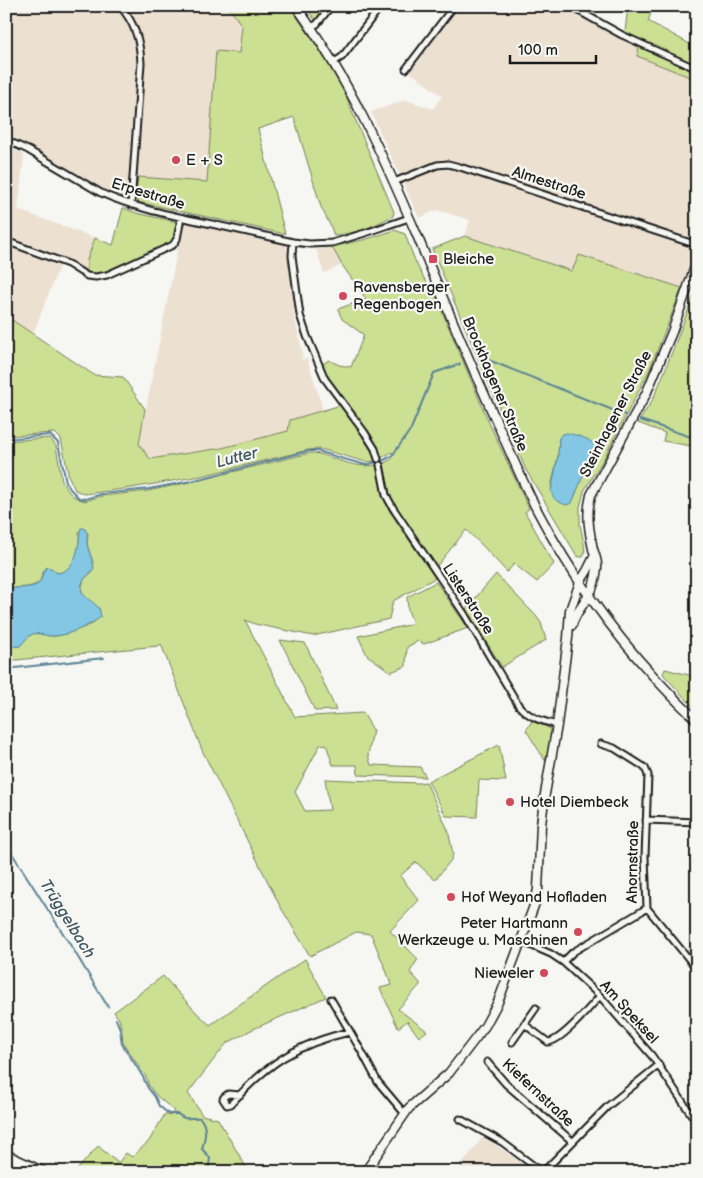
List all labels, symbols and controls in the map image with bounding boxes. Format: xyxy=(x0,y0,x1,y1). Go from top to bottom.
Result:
scale bar xyxy=(510,32,597,64)
text: 100 m xyxy=(518,41,558,60)
place label: E + S xyxy=(186,151,223,170)
marker: E + S xyxy=(170,154,182,166)
street label: Almestraße xyxy=(510,162,589,204)
street label: Erpestraße xyxy=(109,174,187,214)
place label: Bleiche xyxy=(443,250,494,269)
marker: Bleiche xyxy=(427,253,439,265)
place label: Ravensberger Regenbogen xyxy=(353,278,450,314)
marker: Ravensberger Regenbogen xyxy=(337,290,349,302)
street label: Brockhagener Straße xyxy=(458,314,532,454)
street label: Steinhagener Straße xyxy=(576,347,656,480)
water label: Lutter xyxy=(214,443,261,472)
street label: Listerstraße xyxy=(438,560,498,638)
place label: Hotel Diembeck xyxy=(520,793,629,812)
marker: Hotel Diembeck xyxy=(504,796,516,808)
street label: Ahornstraße xyxy=(623,820,643,904)
water label: Trüggelbach xyxy=(35,876,99,962)
place label: Hof Weyand Hofladen xyxy=(461,888,607,907)
marker: Hof Weyand Hofladen xyxy=(445,891,457,903)
place label: Peter Hartmann Werkzeuge u. Maschinen xyxy=(398,914,568,950)
marker: Peter Hartmann Werkzeuge u. Maschinen xyxy=(572,926,584,938)
place label: Nieweler xyxy=(474,964,535,983)
marker: Nieweler xyxy=(538,967,550,979)
street label: Am Speksel xyxy=(596,976,662,1048)
street label: Kiefernstraße xyxy=(498,1055,578,1131)

